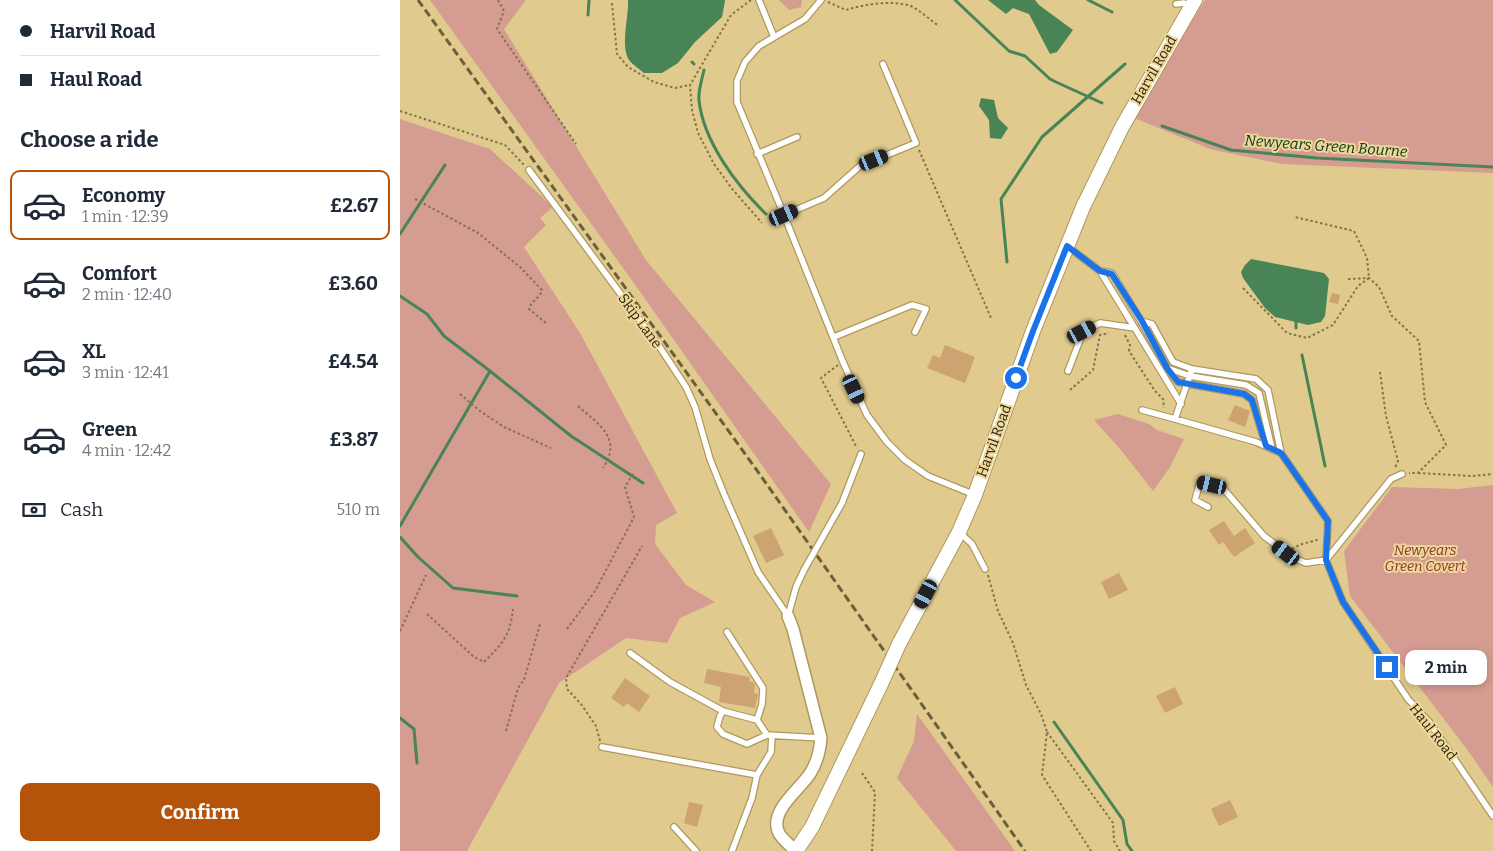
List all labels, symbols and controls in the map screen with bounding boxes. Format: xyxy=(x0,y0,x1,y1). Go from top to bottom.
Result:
text: Harvil Road xyxy=(50,20,156,43)
street label: Harvil Road xyxy=(1128,33,1180,107)
text: Haul Road xyxy=(50,68,142,91)
text: Choose a ride xyxy=(20,126,159,153)
water label: Newyears Green Bourne xyxy=(1244,131,1408,161)
car xyxy=(857,147,890,173)
icon: car xyxy=(22,183,67,228)
text: Economy xyxy=(82,184,165,207)
text: £2.67 xyxy=(330,194,378,217)
car xyxy=(767,202,800,228)
text: 1 min · 12:39 xyxy=(82,207,169,226)
icon: car xyxy=(22,261,67,306)
text: Comfort xyxy=(82,262,157,285)
text: £3.60 xyxy=(328,272,378,295)
text: 2 min · 12:40 xyxy=(82,285,172,304)
street label: Skip Lane xyxy=(615,290,665,352)
car xyxy=(1065,318,1098,346)
icon: car xyxy=(22,339,67,384)
text: XL xyxy=(82,340,106,363)
text: £4.54 xyxy=(328,350,378,373)
text: 3 min · 12:41 xyxy=(82,363,169,382)
route start xyxy=(1005,367,1027,389)
car xyxy=(840,372,867,406)
street label: Harvil Road xyxy=(973,402,1015,480)
icon: car xyxy=(22,417,67,462)
text: Green xyxy=(82,418,137,441)
text: £3.87 xyxy=(329,428,378,451)
text: 4 min · 12:42 xyxy=(82,441,171,460)
car xyxy=(1195,474,1228,496)
icon: cash xyxy=(20,496,48,524)
text: Cash xyxy=(60,498,103,521)
text: 510 m xyxy=(336,500,380,519)
car xyxy=(1269,538,1302,568)
park label: Newyears Green Covert xyxy=(1385,542,1466,575)
car xyxy=(912,577,939,611)
callout: 2 min xyxy=(1404,650,1487,684)
route end xyxy=(1376,656,1398,678)
text: 2 min xyxy=(1425,658,1467,677)
street label: Haul Road xyxy=(1406,700,1460,764)
button: Confirm xyxy=(20,783,380,841)

